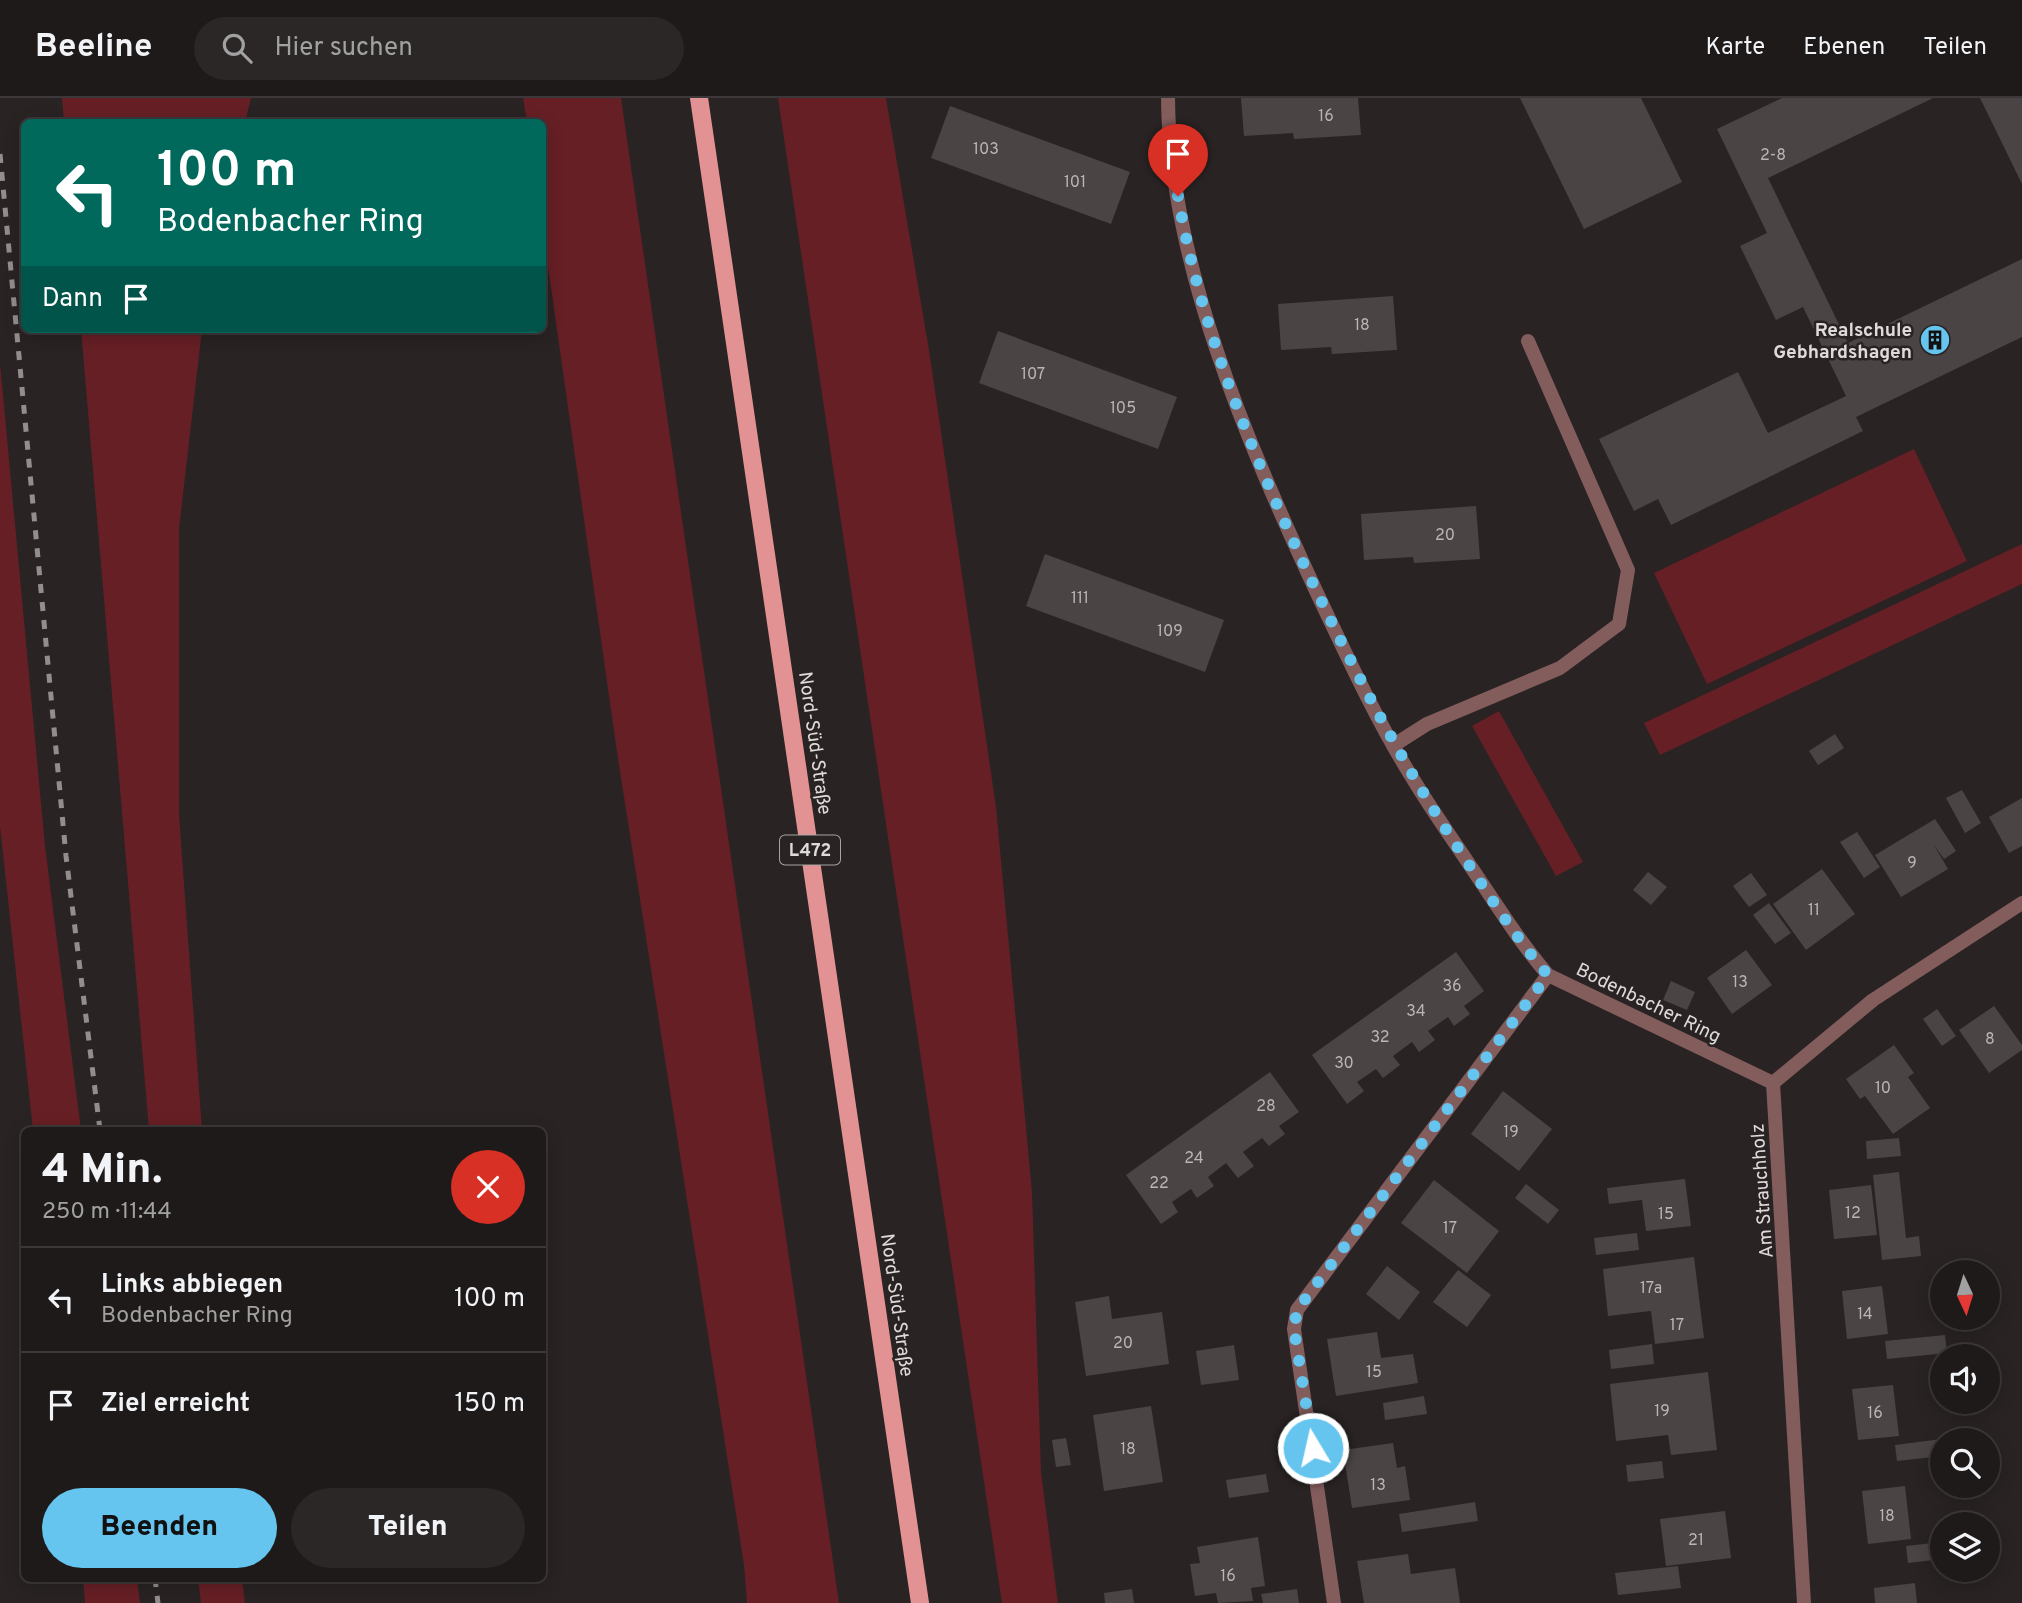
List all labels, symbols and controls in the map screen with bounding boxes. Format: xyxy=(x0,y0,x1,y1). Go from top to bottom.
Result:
search box xyxy=(194,17,684,80)
text: Beeline xyxy=(35,27,152,69)
icon: search xyxy=(218,29,256,67)
text: Hier suchen xyxy=(274,32,413,65)
text: Karte xyxy=(1705,33,1765,63)
text: Ebenen xyxy=(1803,33,1885,63)
text: Teilen xyxy=(1923,33,1987,63)
house number: 16 xyxy=(1318,107,1334,127)
pin xyxy=(1148,124,1208,196)
icon: arrive xyxy=(1159,135,1197,173)
house number: 103 xyxy=(973,140,999,160)
text: 100 m xyxy=(157,142,296,204)
house number: 2-8 xyxy=(1760,146,1786,166)
icon: left xyxy=(42,147,133,238)
house number: 101 xyxy=(1064,173,1086,193)
text: Bodenbacher Ring xyxy=(157,203,424,243)
icon: arrive xyxy=(117,280,155,318)
text: Dann xyxy=(42,283,103,316)
house number: 18 xyxy=(1354,316,1370,336)
place label: Realschule Gebhardshagen xyxy=(1773,319,1912,365)
building icon: Realschule Gebhardshagen xyxy=(1918,323,1952,357)
house number: 107 xyxy=(1021,365,1045,385)
house number: 105 xyxy=(1110,399,1136,419)
house number: 20 xyxy=(1435,526,1455,546)
house number: 111 xyxy=(1071,589,1089,609)
house number: 109 xyxy=(1157,622,1183,642)
street label: Nord-Süd-Straße xyxy=(792,670,836,816)
road number: L472 xyxy=(780,836,840,864)
house number: 9 xyxy=(1907,854,1917,874)
house number: 11 xyxy=(1808,901,1820,921)
street label: Bodenbacher Ring xyxy=(1572,958,1725,1049)
house number: 13 xyxy=(1732,973,1748,993)
house number: 36 xyxy=(1442,977,1462,997)
house number: 34 xyxy=(1406,1002,1426,1022)
house number: 32 xyxy=(1370,1028,1390,1048)
house number: 8 xyxy=(1985,1030,1995,1050)
house number: 30 xyxy=(1334,1054,1354,1074)
house number: 10 xyxy=(1875,1079,1891,1099)
house number: 28 xyxy=(1256,1097,1276,1117)
house number: 19 xyxy=(1503,1123,1519,1143)
street label: Am Strauchholz xyxy=(1746,1123,1780,1259)
text: 4 Min. xyxy=(42,1145,162,1198)
house number: 24 xyxy=(1184,1149,1204,1169)
button: close xyxy=(451,1150,525,1224)
house number: 22 xyxy=(1149,1174,1169,1194)
text: 250 m · 11:44 xyxy=(42,1198,172,1227)
house number: 12 xyxy=(1845,1204,1861,1224)
house number: 15 xyxy=(1658,1205,1674,1225)
house number: 17 xyxy=(1443,1219,1457,1239)
street label: Nord-Süd-Straße xyxy=(874,1232,918,1378)
north arrow xyxy=(1930,1260,2000,1330)
map controls xyxy=(1930,1260,2000,1582)
text: Links abbiegen xyxy=(101,1269,283,1302)
house number: 17a xyxy=(1640,1279,1662,1299)
icon: left xyxy=(42,1281,80,1319)
text: 100 m xyxy=(454,1283,525,1316)
text: Bodenbacher Ring xyxy=(101,1302,293,1331)
house number: 14 xyxy=(1857,1305,1873,1325)
house number: 17 xyxy=(1670,1316,1684,1336)
house number: 20 xyxy=(1113,1334,1133,1354)
button: sound xyxy=(1930,1344,2000,1414)
house number: 15 xyxy=(1366,1363,1382,1383)
icon: arrive xyxy=(42,1386,80,1424)
text: Ziel erreicht xyxy=(101,1388,250,1421)
text: 150 m xyxy=(454,1388,525,1421)
house number: 19 xyxy=(1654,1402,1670,1422)
house number: 16 xyxy=(1867,1404,1883,1424)
position arrow xyxy=(1276,1411,1350,1485)
button: search xyxy=(1930,1428,2000,1498)
house number: 18 xyxy=(1120,1440,1136,1460)
house number: 13 xyxy=(1370,1476,1386,1496)
button: Beenden xyxy=(42,1488,277,1568)
button: Teilen xyxy=(291,1488,525,1568)
house number: 18 xyxy=(1879,1507,1895,1527)
button: layers xyxy=(1930,1512,2000,1582)
house number: 21 xyxy=(1688,1531,1704,1551)
house number: 16 xyxy=(1220,1567,1236,1587)

